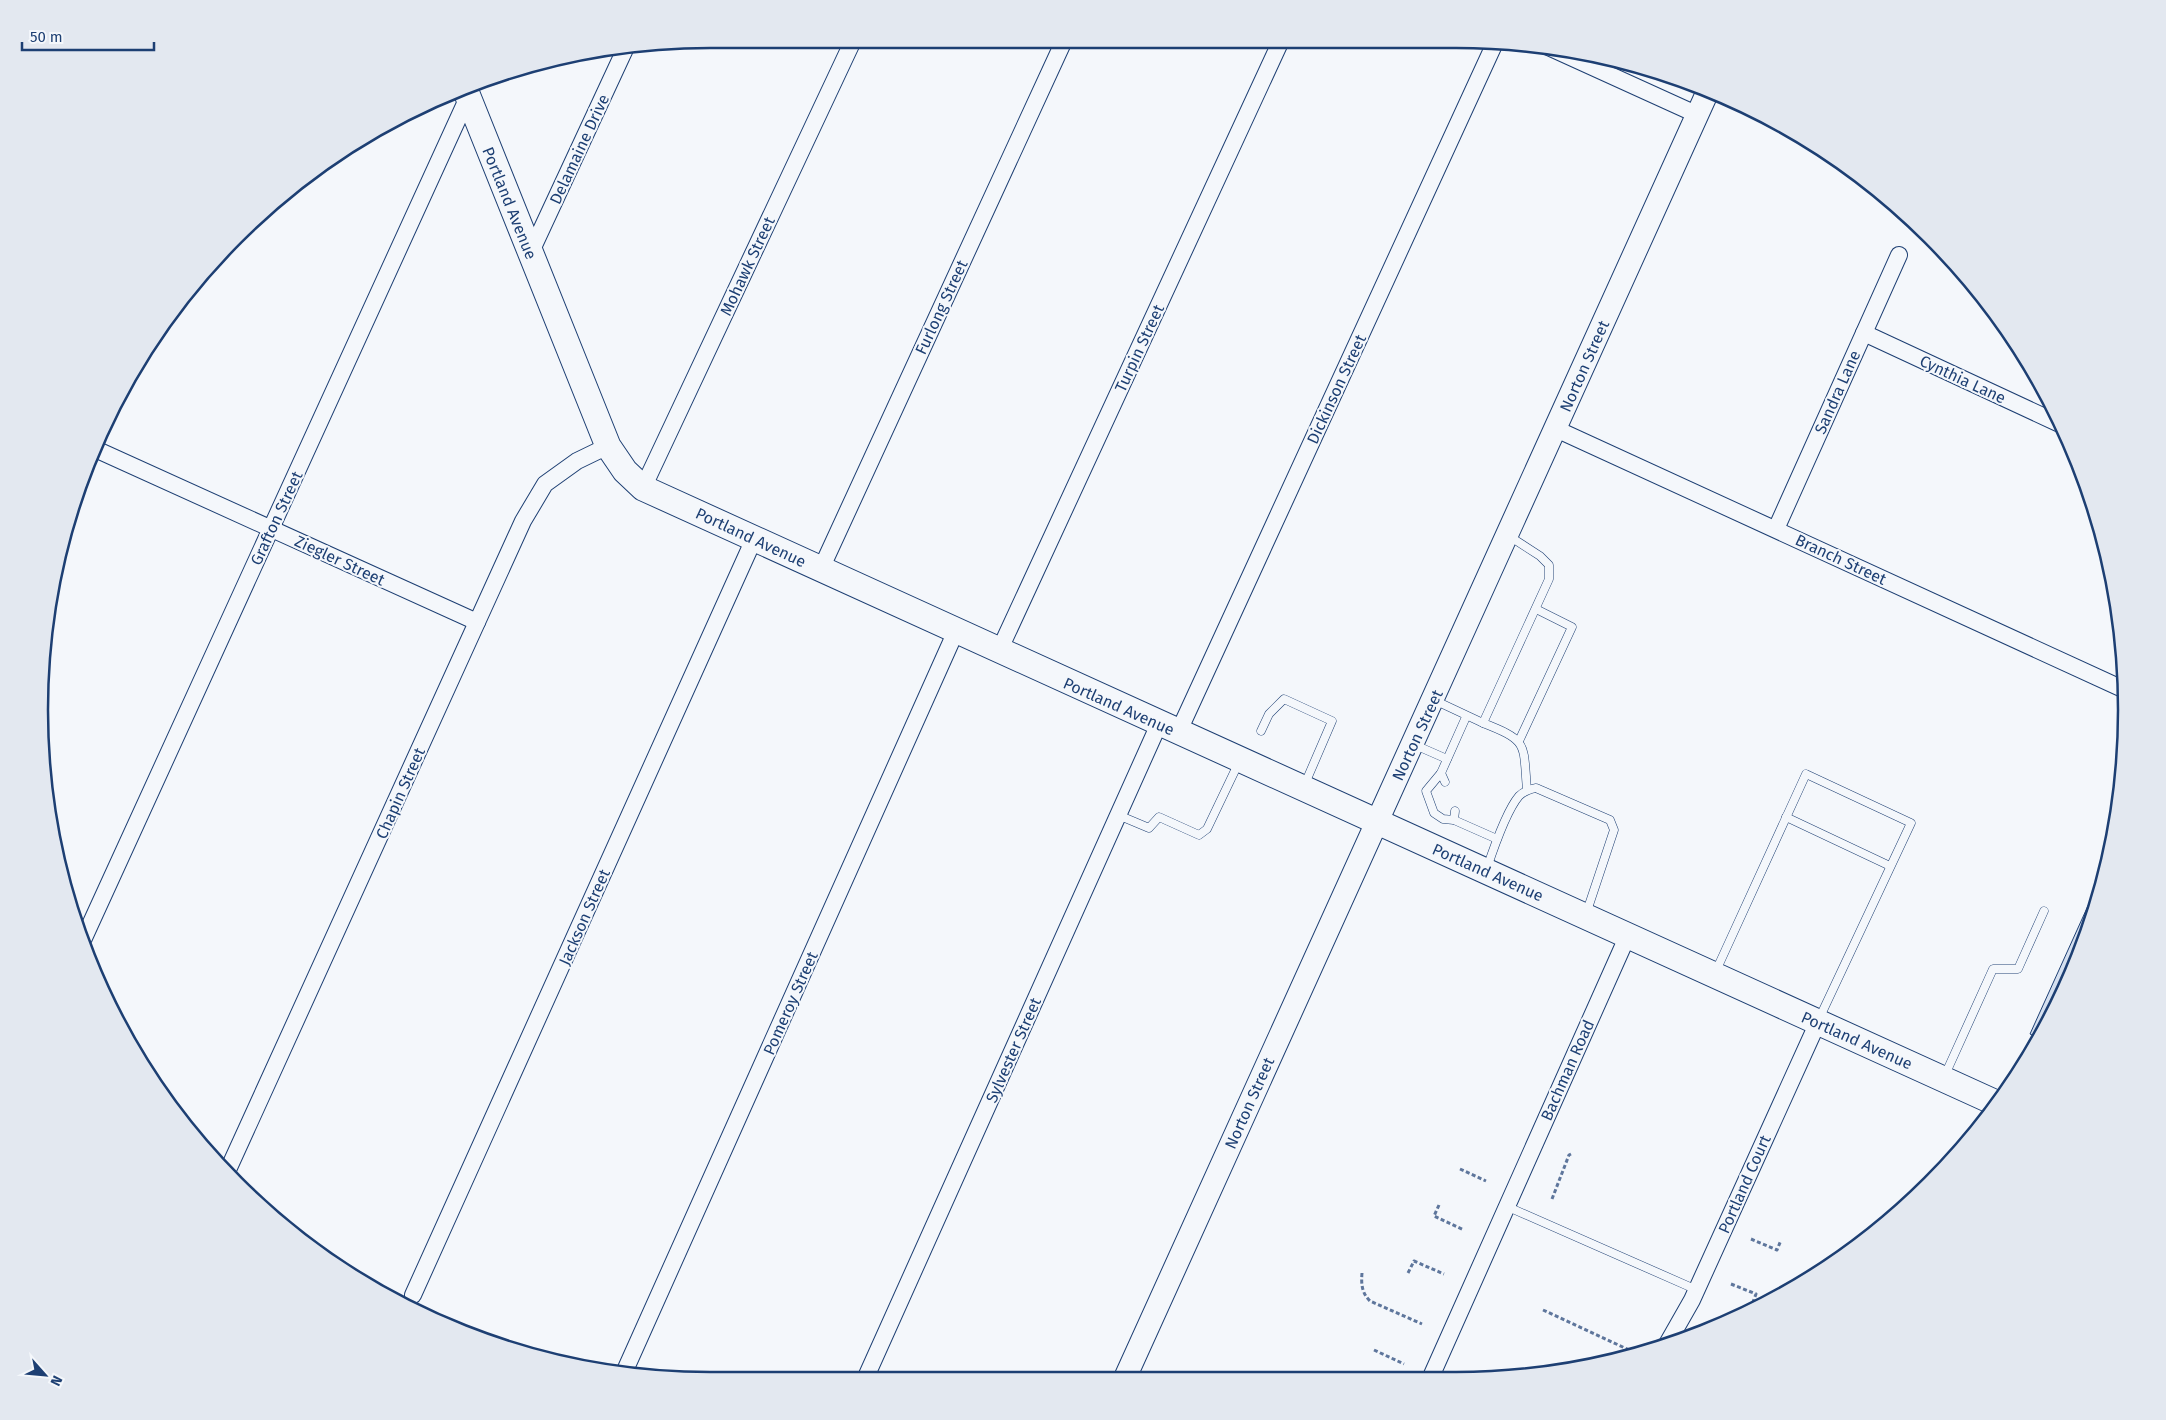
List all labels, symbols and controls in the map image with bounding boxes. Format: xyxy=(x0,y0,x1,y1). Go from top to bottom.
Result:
scale bar xyxy=(22,20,155,52)
text: 50 m xyxy=(30,28,63,46)
street label: Delamaine Drive xyxy=(546,91,613,207)
street label: Portland Avenue xyxy=(478,144,541,262)
street label: Mohawk Street xyxy=(716,213,779,319)
street label: Furlong Street xyxy=(911,257,972,357)
street label: Turpin Street xyxy=(1111,301,1168,395)
street label: Norton Street xyxy=(1556,317,1613,415)
street label: Dickinson Street xyxy=(1303,331,1370,447)
street label: Sandra Lane xyxy=(1811,347,1864,437)
street label: Cynthia Lane xyxy=(1917,351,2009,408)
street label: Grafton Street xyxy=(246,468,307,568)
street label: Portland Avenue xyxy=(693,504,809,571)
street label: Branch Street xyxy=(1792,530,1889,589)
street label: Ziegler Street xyxy=(292,531,388,590)
street label: Portland Avenue xyxy=(1060,673,1177,739)
street label: Norton Street xyxy=(1388,686,1447,784)
street label: Chapin Street xyxy=(372,744,429,842)
street label: Portland Avenue xyxy=(1429,839,1546,905)
street label: Jackson Street xyxy=(555,866,614,968)
street label: Pomeroy Street xyxy=(759,948,822,1058)
street label: Sylvester Street xyxy=(982,995,1045,1106)
street label: Portland Avenue xyxy=(1798,1007,1915,1073)
street label: Bachman Road xyxy=(1537,1017,1598,1124)
street label: Norton Street xyxy=(1221,1054,1278,1152)
street label: Portland Court xyxy=(1714,1132,1775,1236)
north arrow xyxy=(20,1350,70,1400)
text: N xyxy=(46,1373,66,1389)

